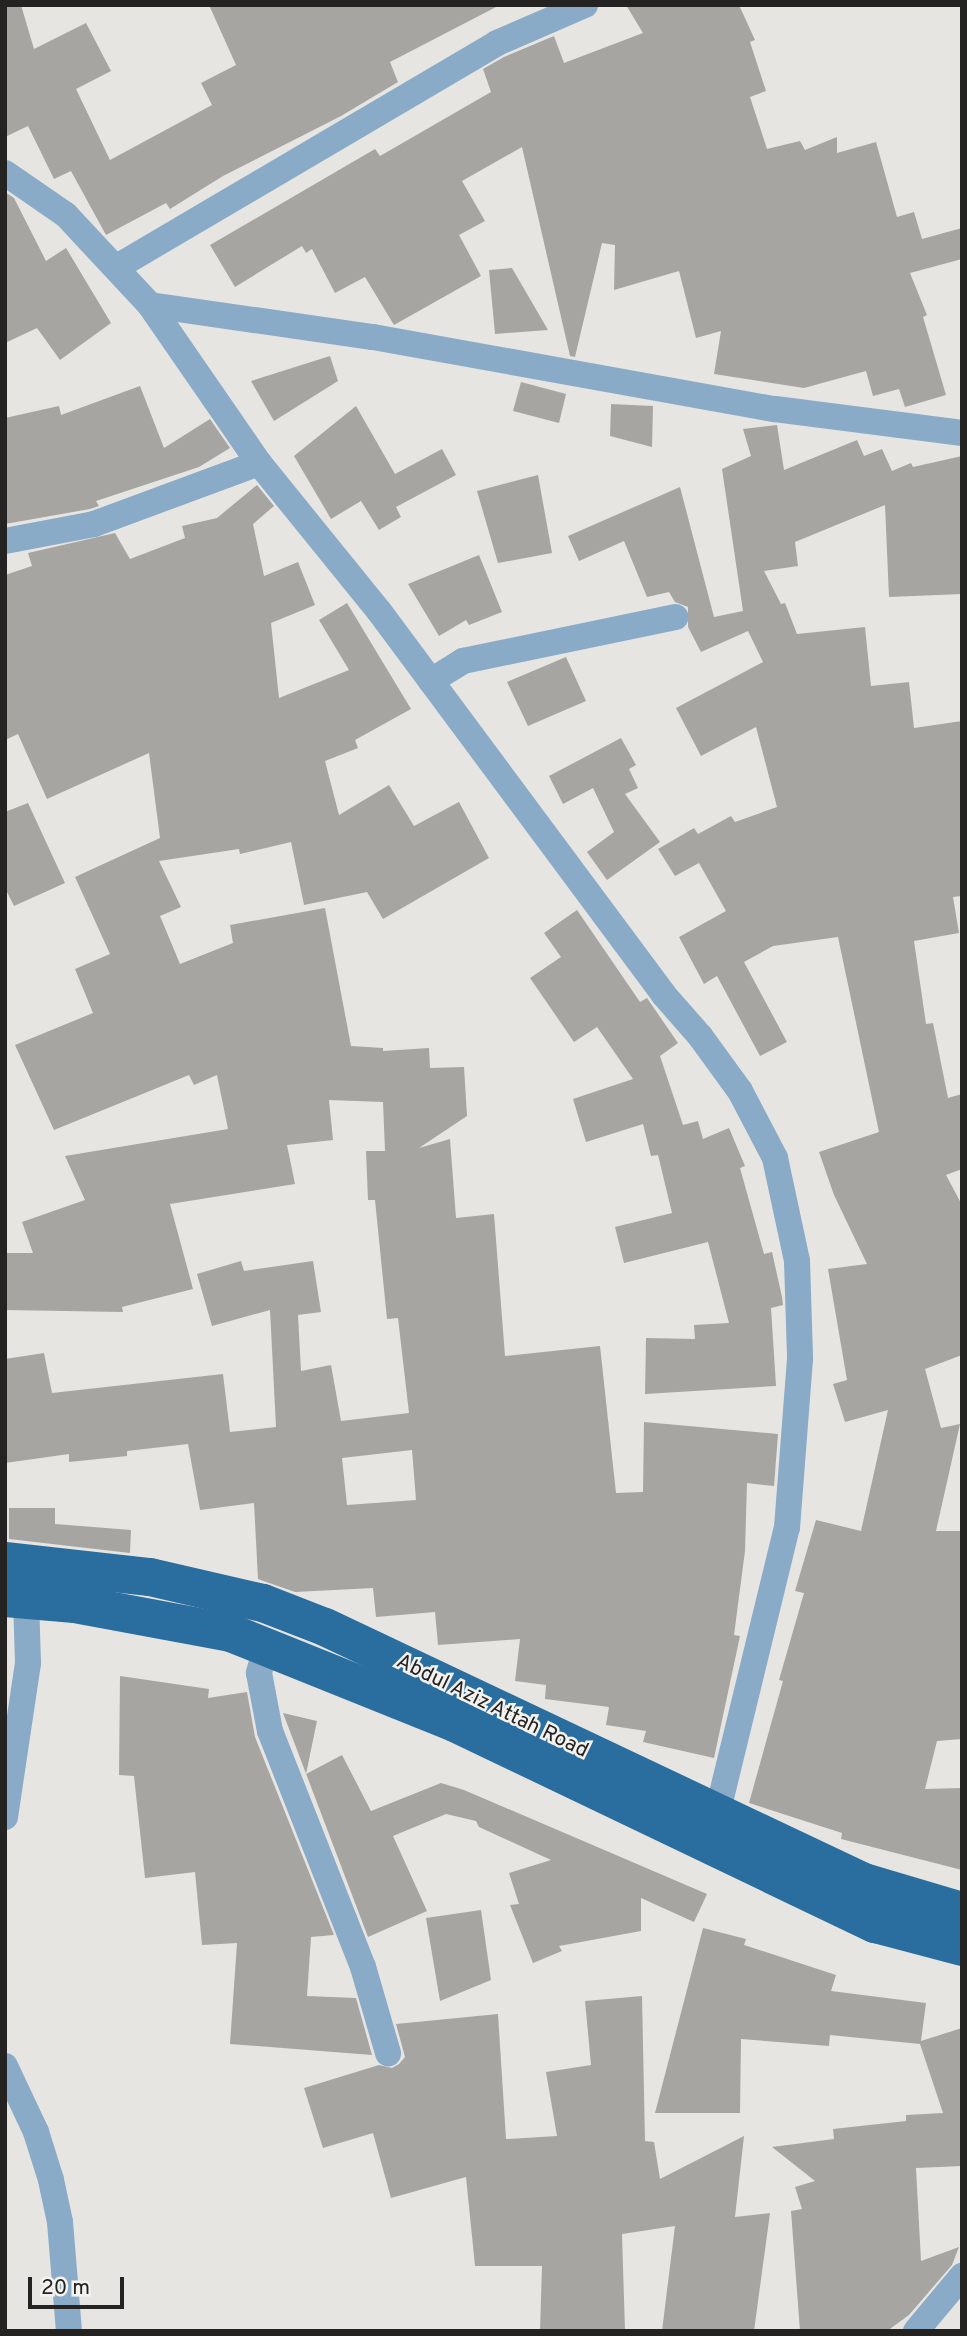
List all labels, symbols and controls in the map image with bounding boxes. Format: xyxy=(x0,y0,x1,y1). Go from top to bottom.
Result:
street label: Abdul Aziz Attah Road xyxy=(391,1649,593,1765)
scale bar xyxy=(32,2262,128,2306)
text: 20 m xyxy=(41,2275,90,2302)

